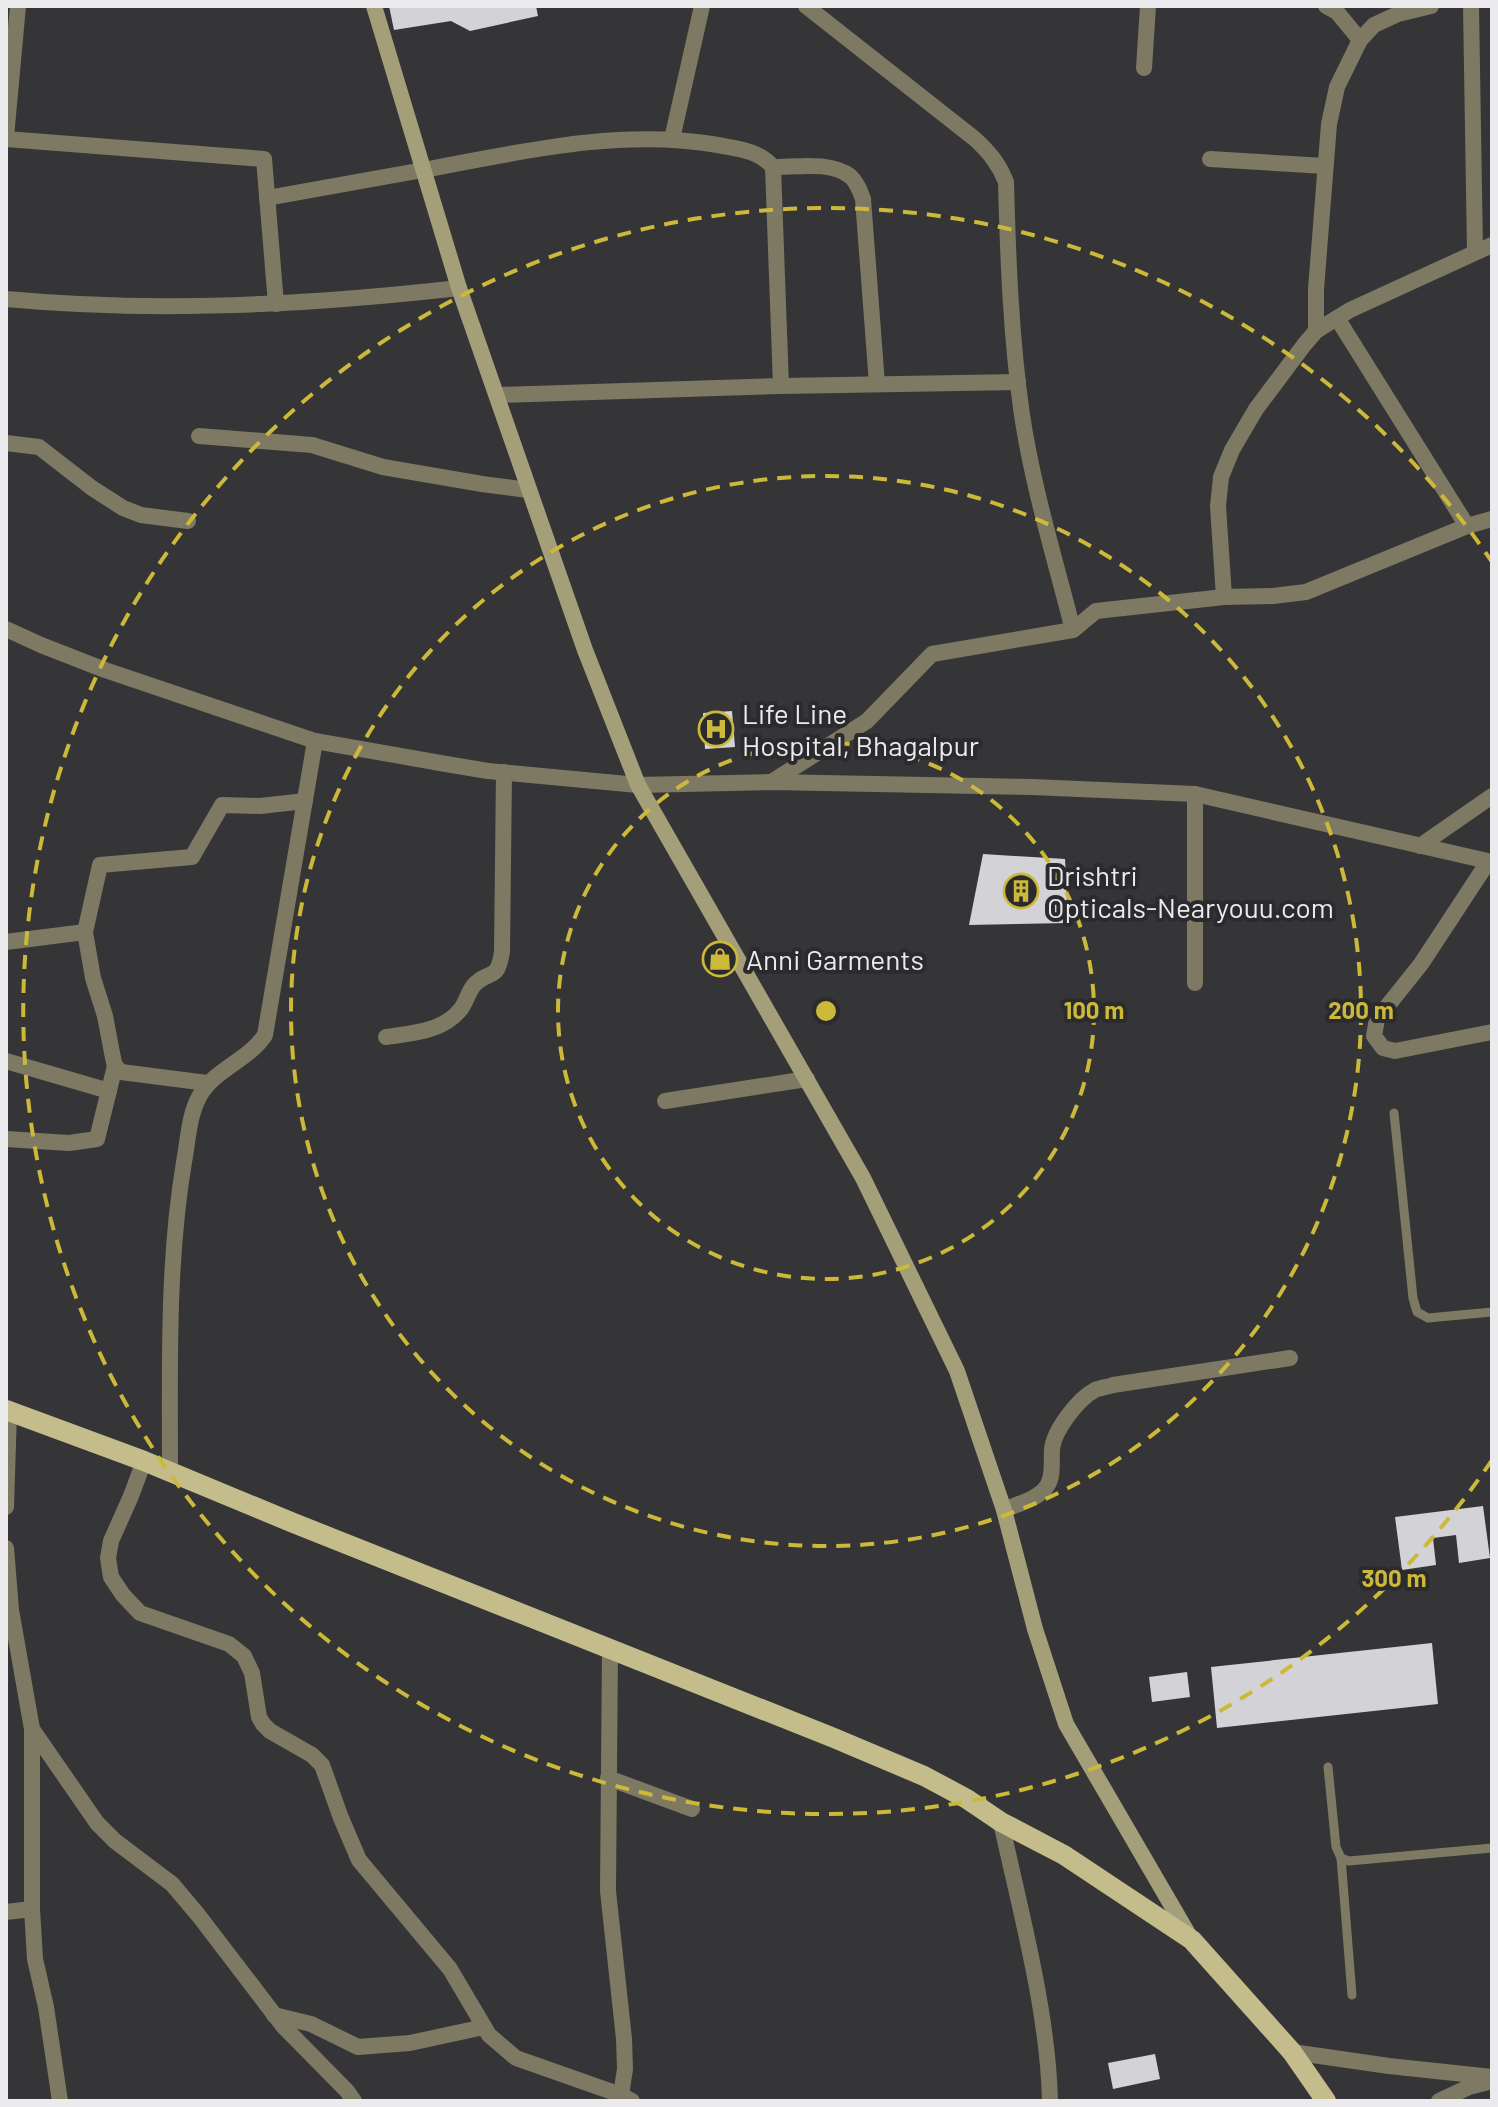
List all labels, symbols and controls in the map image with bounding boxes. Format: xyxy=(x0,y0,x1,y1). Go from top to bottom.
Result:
place label: Life Line Hospital, Bhagalpur xyxy=(742,696,979,762)
hospital icon: Life Line Hospital, Bhagalpur xyxy=(697,710,735,748)
place label: Drishtri Opticals-Nearyouu.com xyxy=(1047,858,1334,924)
building icon: Drishtri Opticals-Nearyouu.com xyxy=(1002,872,1040,910)
shop icon: Anni Garments xyxy=(701,940,739,978)
place label: Anni Garments xyxy=(746,942,924,976)
text: 100 m xyxy=(1064,995,1124,1024)
text: 200 m xyxy=(1328,995,1394,1024)
centre of rings xyxy=(812,997,840,1025)
text: 300 m xyxy=(1361,1563,1427,1592)

